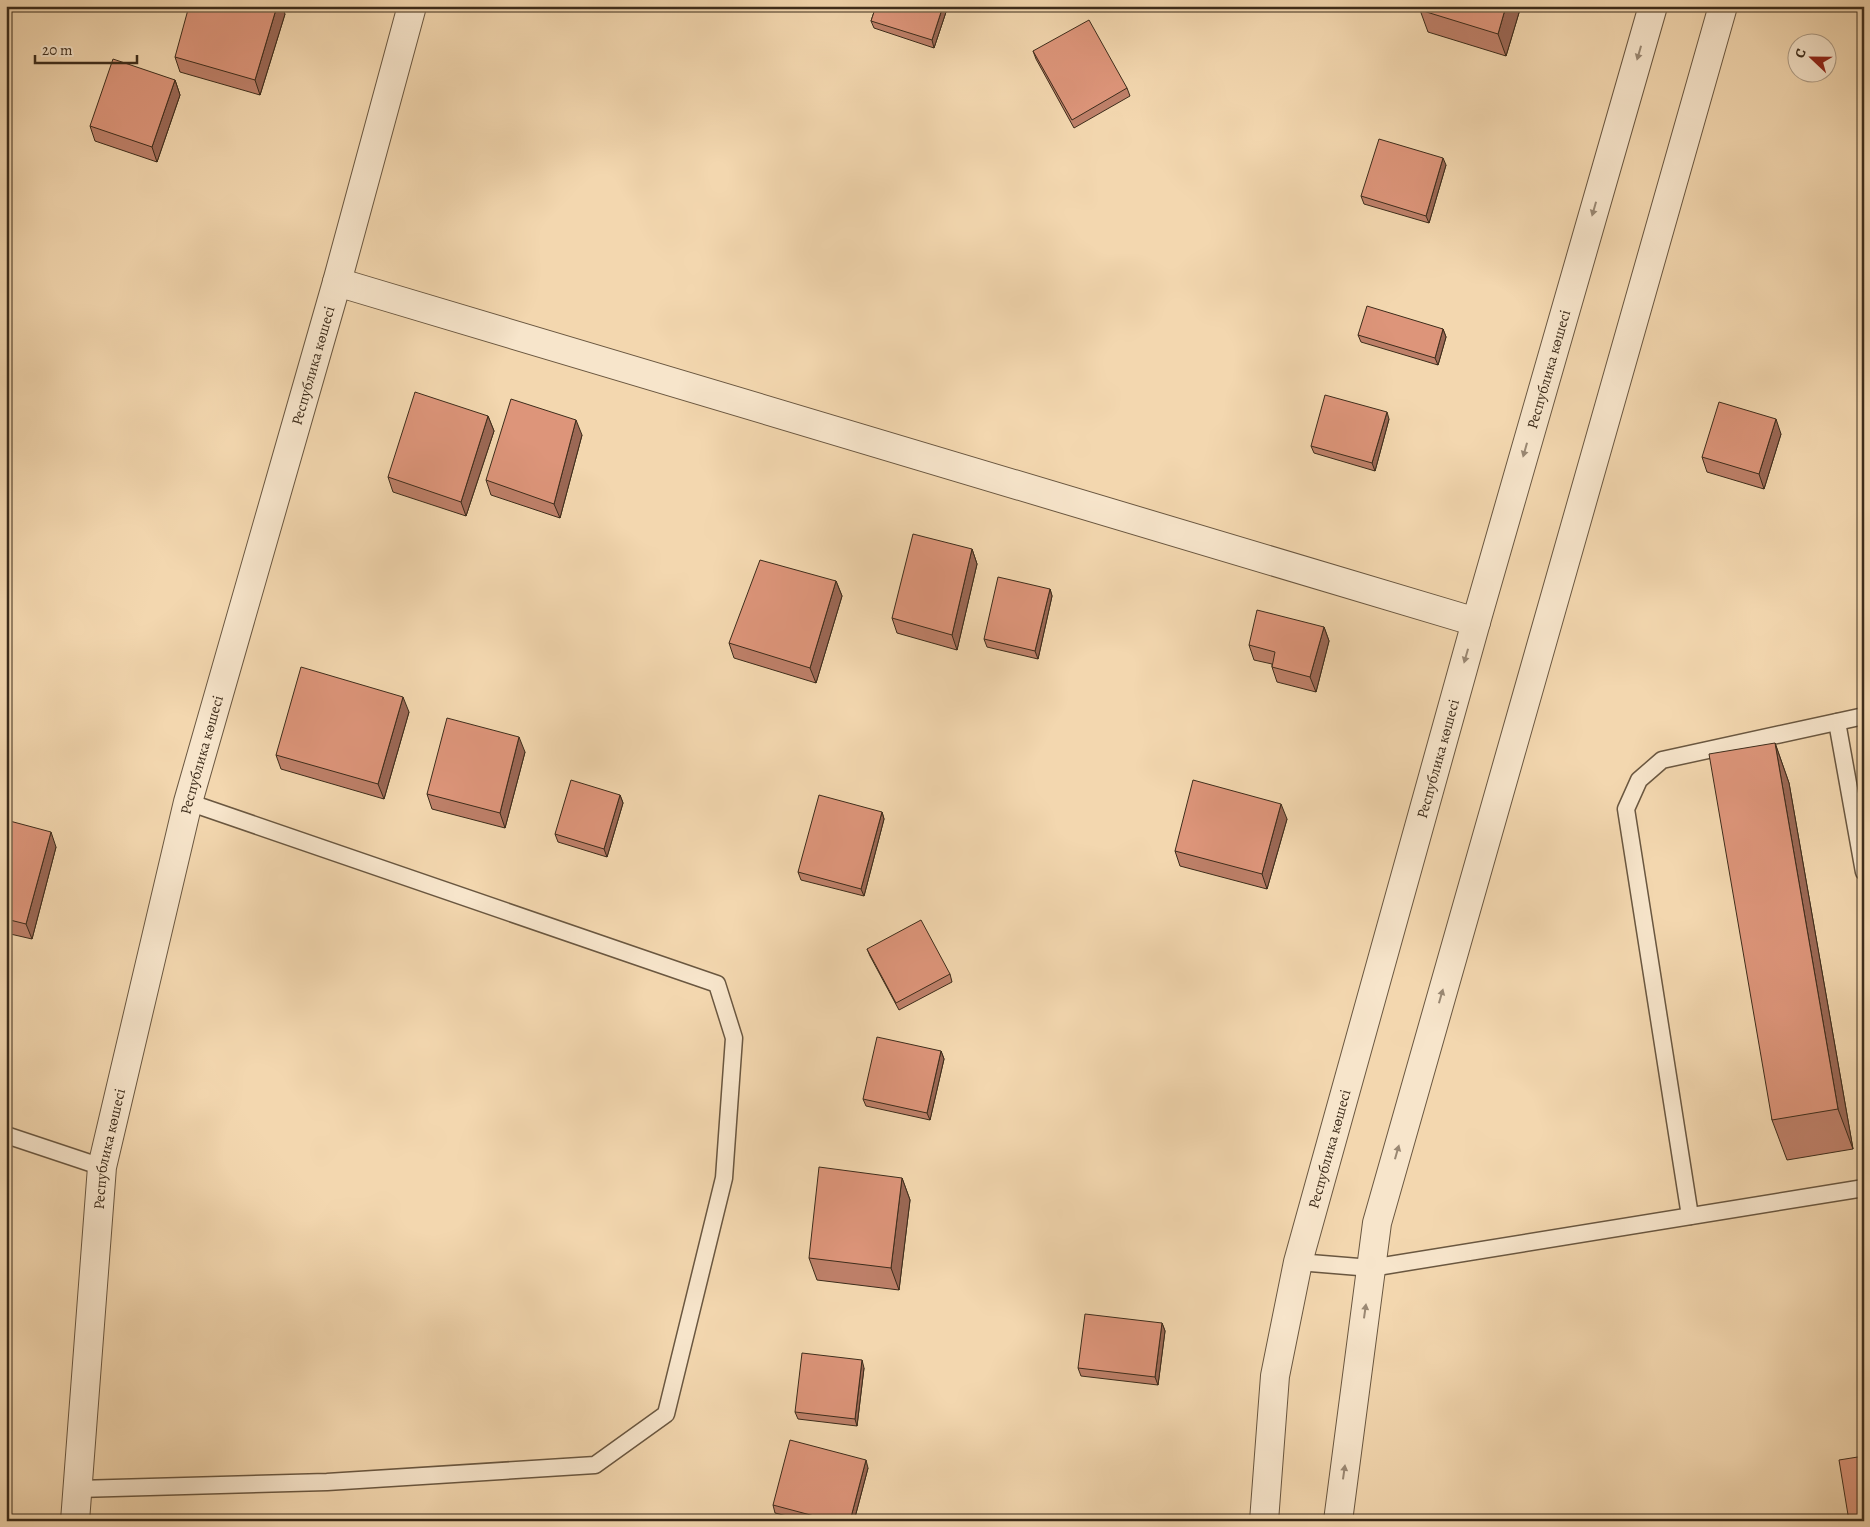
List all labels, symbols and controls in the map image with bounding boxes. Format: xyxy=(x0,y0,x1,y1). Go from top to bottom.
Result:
scale bar xyxy=(35,32,138,64)
north arrow xyxy=(1788,32,1838,82)
text: 20 m xyxy=(42,40,73,60)
text: С xyxy=(1790,45,1811,61)
one-way arrow xyxy=(1635,46,1643,61)
one-way arrow xyxy=(1590,202,1598,217)
street label: Республика көшесі xyxy=(287,304,340,427)
street label: Республика көшесі xyxy=(1522,307,1575,431)
one-way arrow xyxy=(1521,442,1529,457)
one-way arrow xyxy=(1462,649,1470,664)
street label: Республика көшесі xyxy=(175,693,228,816)
street label: Республика көшесі xyxy=(1412,697,1464,821)
one-way arrow xyxy=(1438,988,1446,1003)
street label: Республика көшесі xyxy=(89,1086,130,1210)
street label: Республика көшесі xyxy=(1303,1087,1356,1211)
one-way arrow xyxy=(1393,1145,1401,1160)
one-way arrow xyxy=(1362,1303,1370,1319)
one-way arrow xyxy=(1340,1464,1348,1480)

